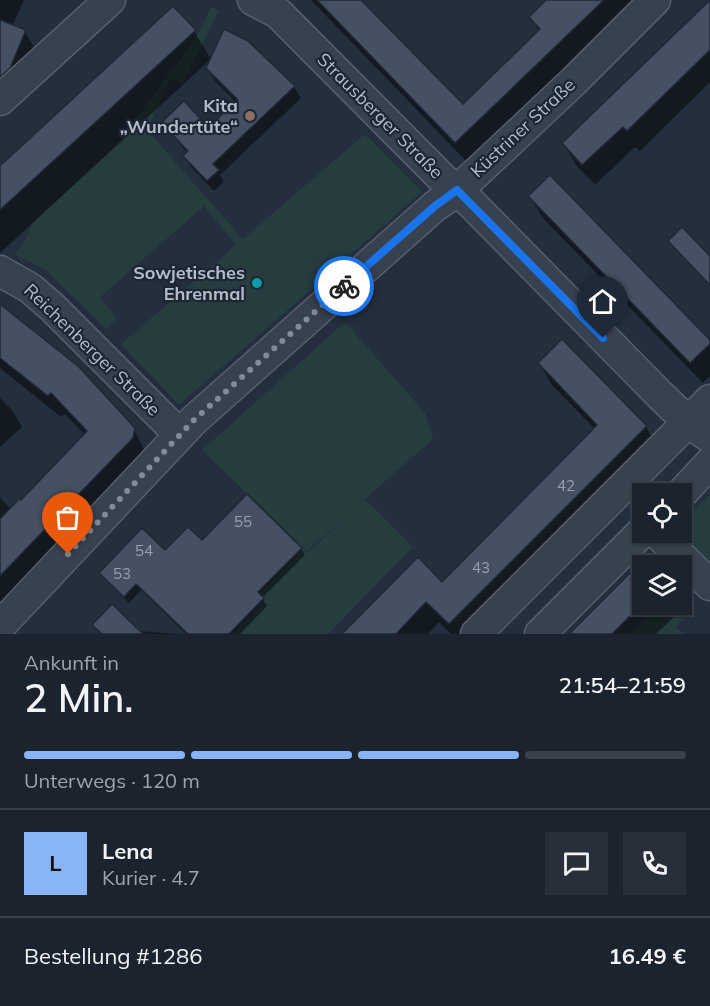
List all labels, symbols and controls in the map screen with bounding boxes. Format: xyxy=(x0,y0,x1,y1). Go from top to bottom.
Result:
street label: Strausberger Straße xyxy=(313,48,448,183)
street label: Küstriner Straße xyxy=(465,73,580,182)
place label: Kita „Wundertüte“ xyxy=(120,94,238,138)
marker: Kita „Wundertüte“ xyxy=(243,109,257,123)
courier xyxy=(314,256,374,316)
place label: Sowjetisches Ehrenmal xyxy=(133,261,245,305)
icon: bike xyxy=(328,270,361,303)
marker: Sowjetisches Ehrenmal xyxy=(250,276,264,290)
pin xyxy=(577,276,628,338)
street label: Reichenberger Straße xyxy=(19,279,165,421)
icon: home xyxy=(586,285,619,318)
house number: 42 xyxy=(557,476,575,495)
map controls xyxy=(632,483,692,615)
button: locate xyxy=(632,483,692,543)
pin xyxy=(42,492,93,554)
icon: bag xyxy=(51,501,84,534)
house number: 55 xyxy=(234,512,252,531)
house number: 54 xyxy=(135,541,153,560)
button: layers xyxy=(632,555,692,615)
house number: 43 xyxy=(472,558,490,577)
house number: 53 xyxy=(113,564,131,583)
text: Ankunft in xyxy=(24,650,119,675)
text: 21:54–21:59 xyxy=(559,671,686,699)
text: 2 Min. xyxy=(24,673,134,722)
text: Unterwegs · 120 m xyxy=(24,768,200,793)
button: chat xyxy=(545,832,608,895)
button: phone xyxy=(623,832,686,895)
text: Lena xyxy=(102,837,153,865)
text: L xyxy=(49,849,62,877)
text: Kurier · 4.7 xyxy=(102,865,200,890)
text: Bestellung #1286 xyxy=(24,942,202,970)
text: 16.49 € xyxy=(609,942,686,970)

